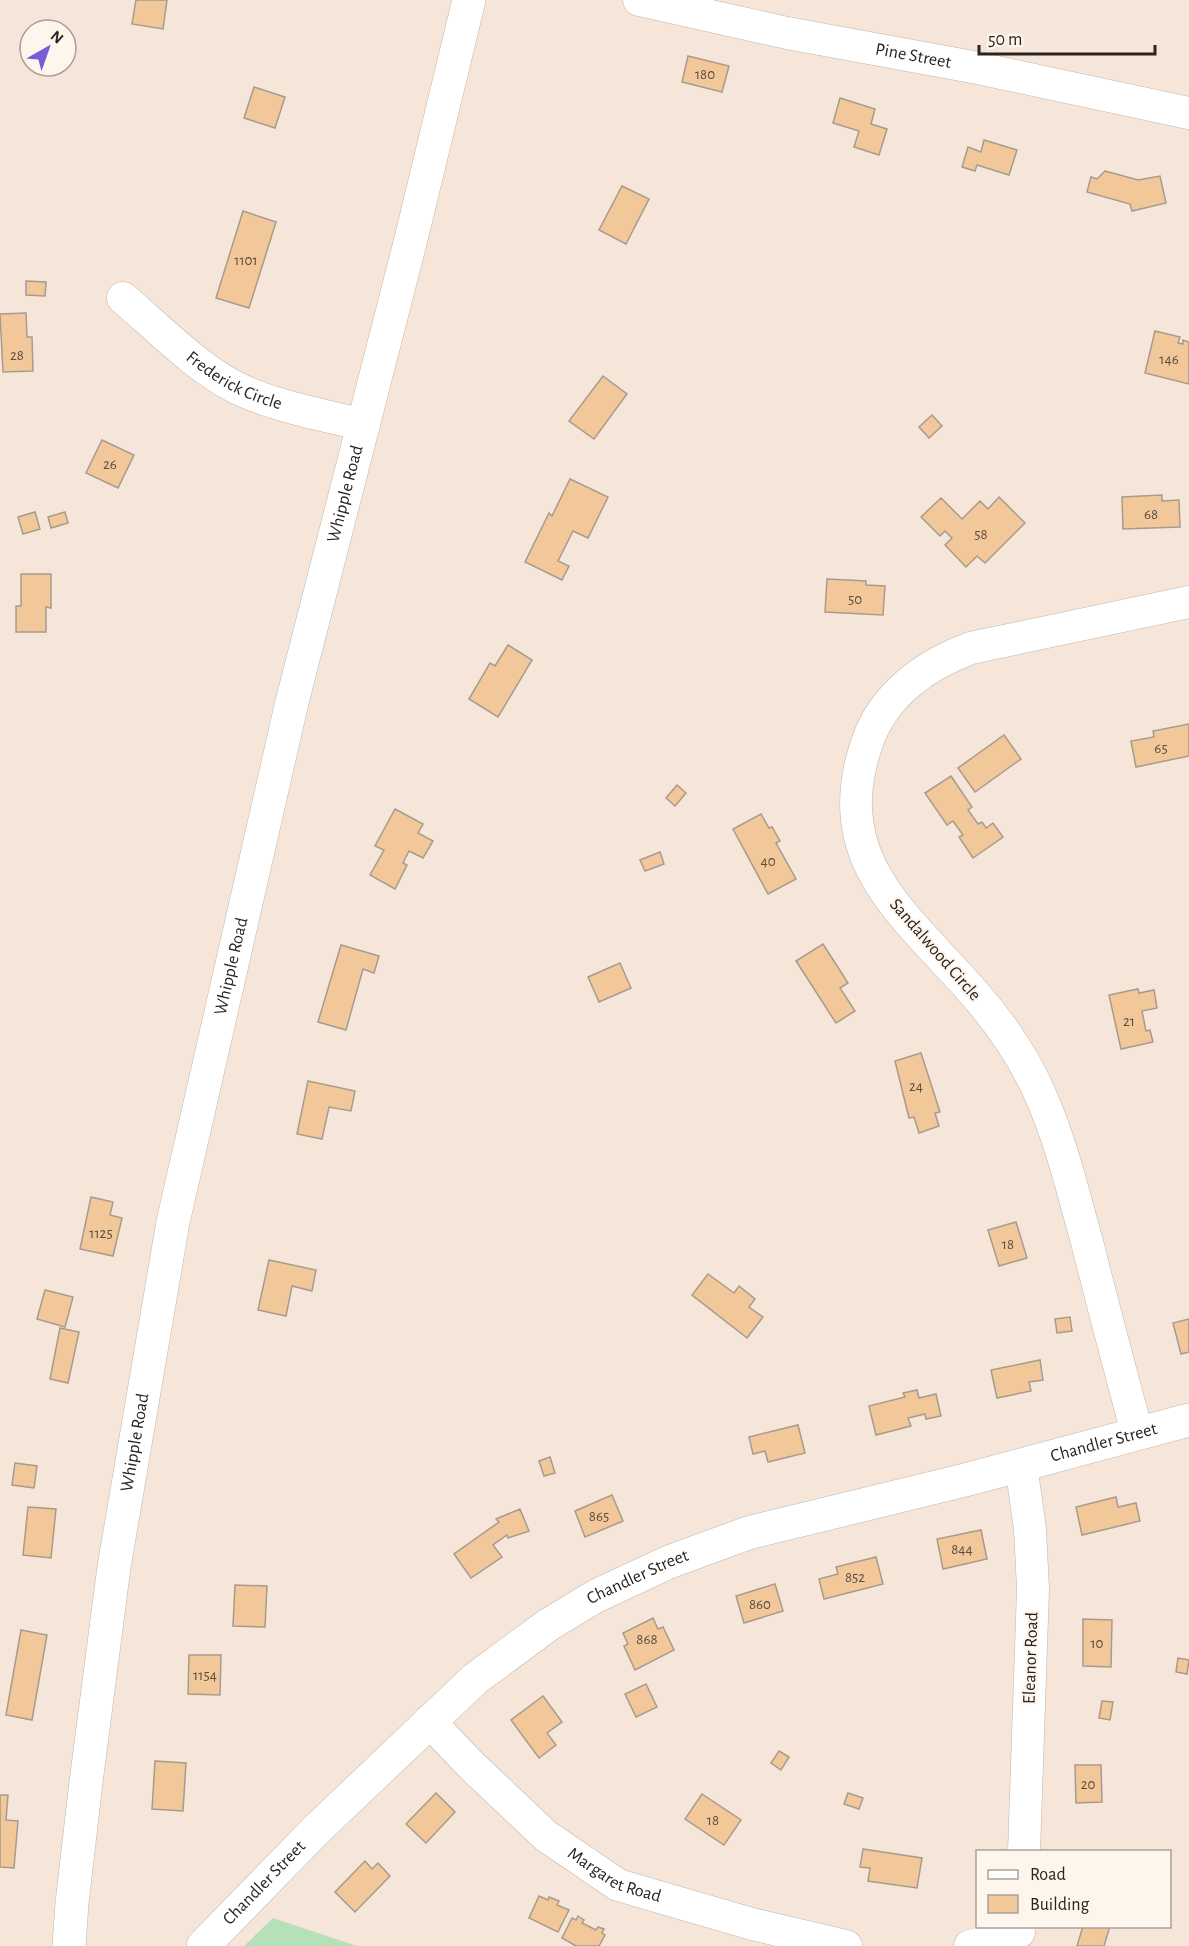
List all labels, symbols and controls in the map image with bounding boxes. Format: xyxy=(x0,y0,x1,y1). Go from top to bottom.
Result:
north arrow xyxy=(18,18,78,78)
scale bar xyxy=(979,18,1154,56)
text: N xyxy=(48,28,66,47)
text: 50 m xyxy=(988,31,1022,49)
street label: Pine Street xyxy=(874,40,953,72)
house number: 180 xyxy=(695,67,715,82)
house number: 1101 xyxy=(234,253,258,268)
house number: 28 xyxy=(10,348,24,363)
street label: Frederick Circle xyxy=(183,348,284,413)
house number: 146 xyxy=(1159,352,1179,367)
street label: Whipple Road xyxy=(324,443,367,544)
house number: 26 xyxy=(103,457,117,472)
house number: 68 xyxy=(1144,507,1158,522)
house number: 58 xyxy=(974,527,988,542)
house number: 50 xyxy=(848,592,862,607)
house number: 65 xyxy=(1154,741,1168,756)
house number: 40 xyxy=(760,854,776,869)
street label: Sandalwood Circle xyxy=(886,896,984,1004)
street label: Whipple Road xyxy=(212,916,251,1017)
house number: 21 xyxy=(1123,1014,1135,1029)
house number: 24 xyxy=(909,1079,923,1094)
house number: 1125 xyxy=(89,1226,113,1241)
house number: 18 xyxy=(1002,1237,1014,1252)
street label: Whipple Road xyxy=(118,1392,153,1493)
street label: Chandler Street xyxy=(1049,1420,1159,1466)
house number: 865 xyxy=(589,1509,609,1524)
house number: 844 xyxy=(951,1542,973,1557)
street label: Chandler Street xyxy=(584,1547,691,1608)
house number: 852 xyxy=(845,1570,865,1585)
house number: 860 xyxy=(749,1597,771,1612)
street label: Eleanor Road xyxy=(1020,1612,1042,1704)
house number: 868 xyxy=(636,1632,658,1647)
house number: 10 xyxy=(1090,1636,1104,1651)
house number: 1154 xyxy=(193,1668,217,1683)
house number: 20 xyxy=(1081,1777,1095,1792)
house number: 18 xyxy=(707,1813,719,1828)
street label: Chandler Street xyxy=(220,1837,309,1928)
street label: Margaret Road xyxy=(564,1844,663,1906)
legend xyxy=(976,1850,1171,1928)
text: Road xyxy=(1030,1866,1066,1884)
text: Building xyxy=(1030,1896,1090,1914)

